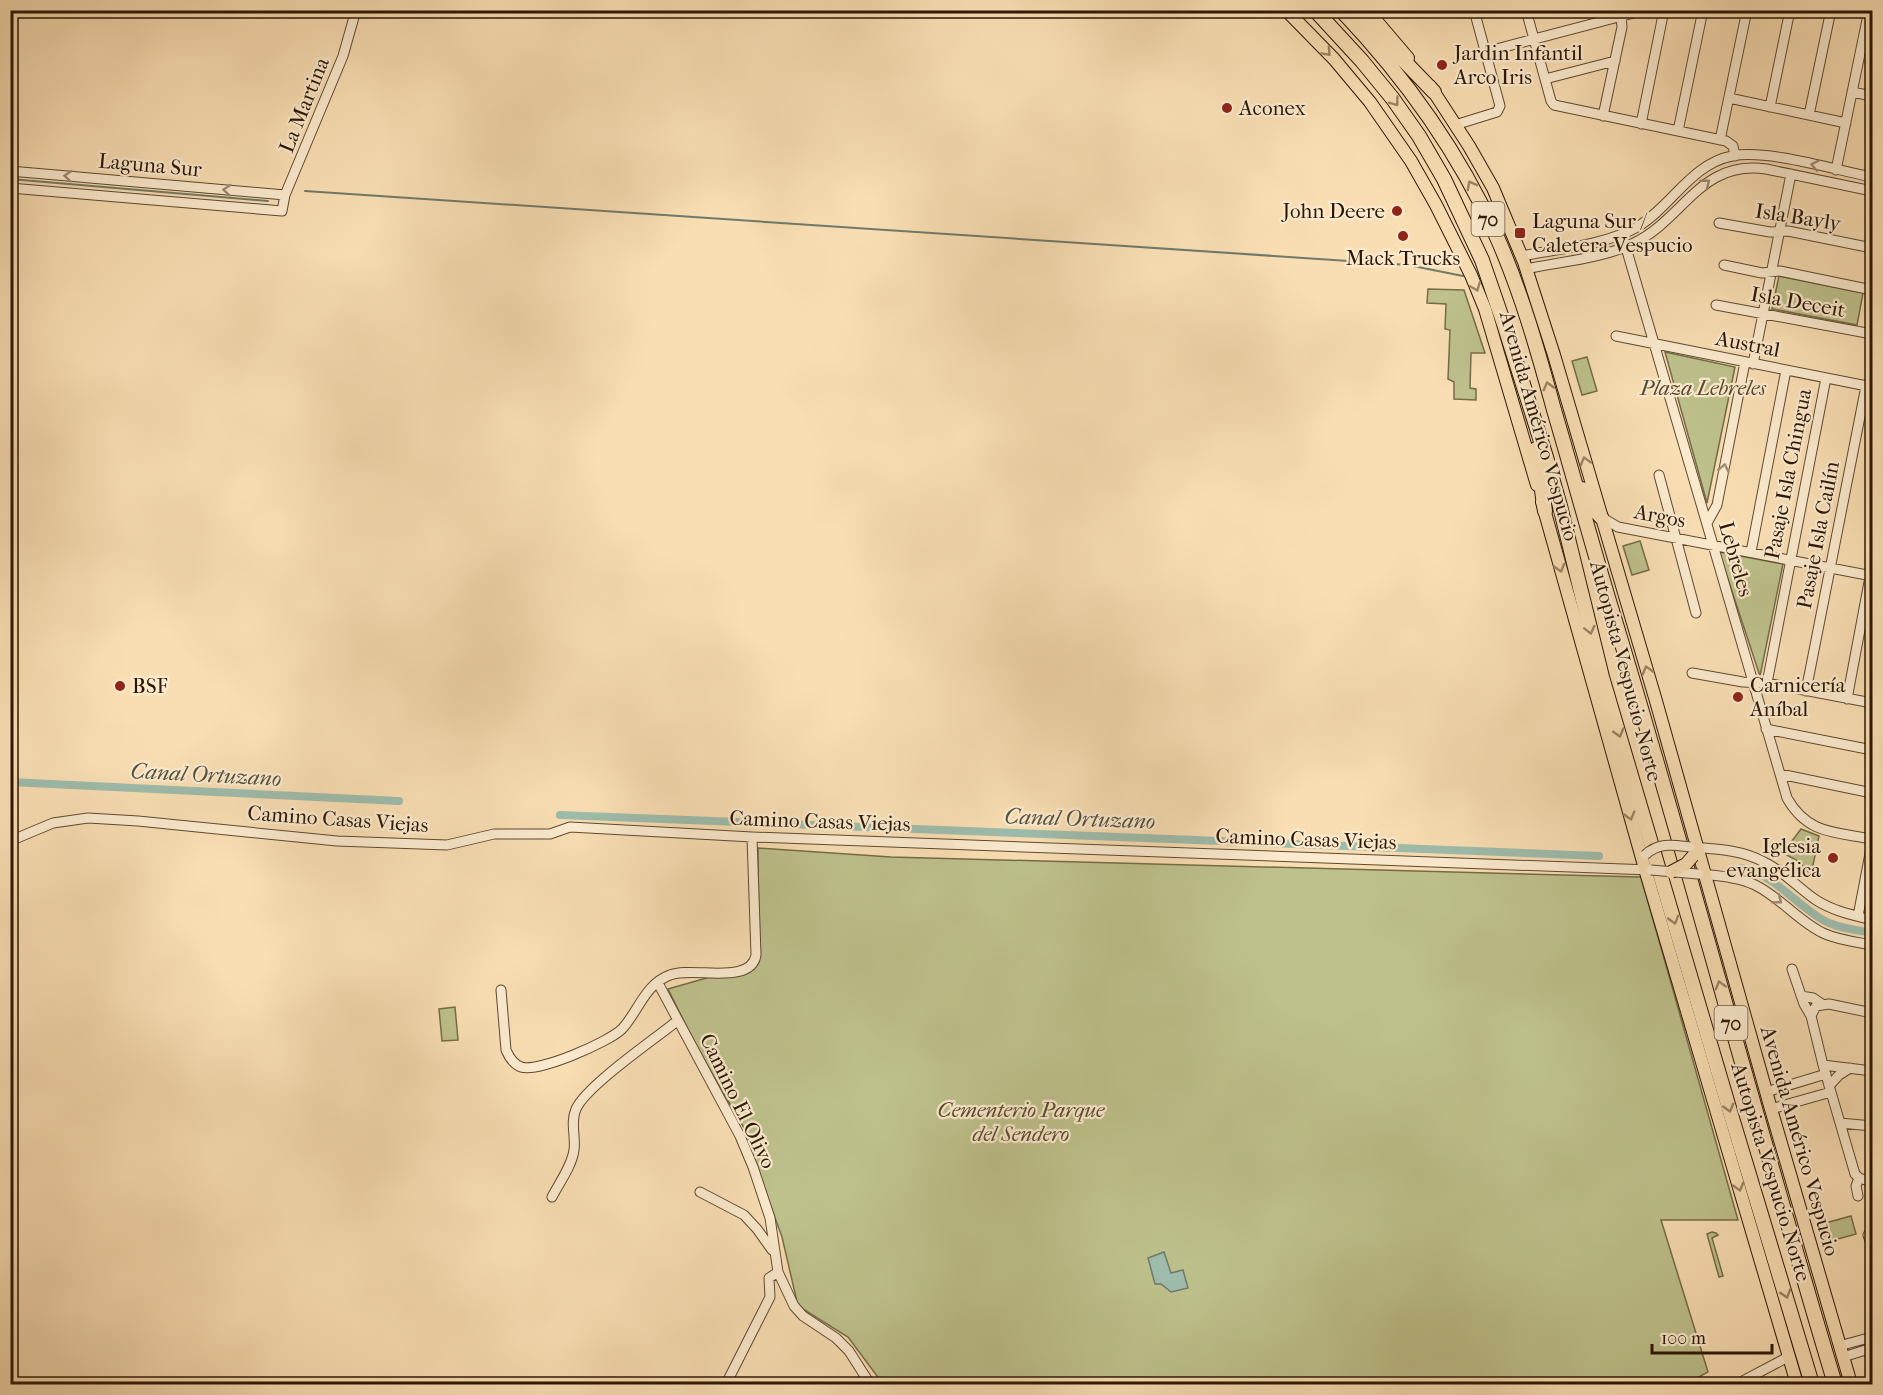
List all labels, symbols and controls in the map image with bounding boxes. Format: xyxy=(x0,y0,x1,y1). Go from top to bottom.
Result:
place label: Jardin Infantil Arco Iris xyxy=(1452,41,1583,89)
one-way arrow xyxy=(1320,45,1331,56)
street label: La Martina xyxy=(274,54,334,156)
marker: Jardin Infantil Arco Iris xyxy=(1435,58,1449,72)
one-way arrow xyxy=(1388,95,1399,106)
place label: Aconex xyxy=(1238,96,1306,120)
marker: Aconex xyxy=(1220,101,1234,115)
street label: Laguna Sur xyxy=(97,149,203,181)
one-way arrow xyxy=(1811,159,1821,172)
one-way arrow xyxy=(64,170,73,183)
one-way arrow xyxy=(1467,180,1478,191)
one-way arrow xyxy=(1700,180,1711,191)
one-way arrow xyxy=(222,184,232,197)
street label: Isla Bayly xyxy=(1753,198,1843,236)
place label: John Deere xyxy=(1281,199,1385,223)
road number: 70 xyxy=(1472,202,1504,236)
marker: John Deere xyxy=(1390,204,1404,218)
place label: Laguna Sur / Caletera Vespucio xyxy=(1532,209,1693,257)
marker: Laguna Sur / Caletera Vespucio xyxy=(1513,226,1527,240)
marker: Mack Trucks xyxy=(1396,229,1410,243)
place label: Mack Trucks xyxy=(1346,246,1461,270)
one-way arrow xyxy=(1469,280,1481,291)
street label: Isla Deceit xyxy=(1749,282,1848,322)
street label: Avenida Américo Vespucio xyxy=(1494,307,1583,544)
street label: Austral xyxy=(1713,326,1782,362)
park label: Plaza Lebreles xyxy=(1639,376,1766,400)
one-way arrow xyxy=(1542,381,1555,391)
street label: Pasaje Isla Chingua xyxy=(1760,386,1816,561)
one-way arrow xyxy=(1580,456,1592,467)
street label: Pasaje Isla Cailín xyxy=(1792,459,1844,611)
one-way arrow xyxy=(1717,464,1730,474)
street label: Argos xyxy=(1631,499,1688,533)
street label: Lebreles xyxy=(1714,519,1758,600)
street label: Autopista Vespucio Norte xyxy=(1585,557,1667,784)
one-way arrow xyxy=(1553,562,1566,572)
one-way arrow xyxy=(1583,624,1595,635)
one-way arrow xyxy=(1642,665,1654,676)
place label: Carnicería Aníbal xyxy=(1749,673,1846,721)
place label: BSF xyxy=(132,674,168,698)
marker: BSF xyxy=(113,679,127,693)
marker: Carnicería Aníbal xyxy=(1731,690,1745,704)
one-way arrow xyxy=(1612,727,1624,738)
water label: Canal Ortuzano xyxy=(130,758,282,792)
street label: Camino Casas Viejas xyxy=(247,801,429,837)
water label: Canal Ortuzano xyxy=(1004,803,1156,835)
street label: Camino Casas Viejas xyxy=(729,806,911,836)
one-way arrow xyxy=(1623,810,1635,821)
street label: Camino Casas Viejas xyxy=(1215,824,1397,854)
place label: Iglesia evangélica xyxy=(1726,834,1821,882)
marker: Iglesia evangélica xyxy=(1826,851,1840,865)
one-way arrow xyxy=(1771,892,1782,903)
one-way arrow xyxy=(1667,915,1680,925)
one-way arrow xyxy=(1715,980,1727,991)
road number: 70 xyxy=(1714,1006,1748,1040)
street label: Avenida Américo Vespucio xyxy=(1755,1022,1844,1259)
street label: Camino El Olivo xyxy=(695,1030,781,1172)
street label: Autopista Vespucio Norte xyxy=(1726,1059,1816,1284)
park label: Cementerio Parque del Sendero xyxy=(937,1098,1105,1146)
one-way arrow xyxy=(1721,1102,1734,1112)
one-way arrow xyxy=(1732,1181,1744,1192)
one-way arrow xyxy=(1779,1288,1791,1299)
scale bar xyxy=(1652,1317,1772,1355)
text: 100 m xyxy=(1661,1328,1706,1349)

